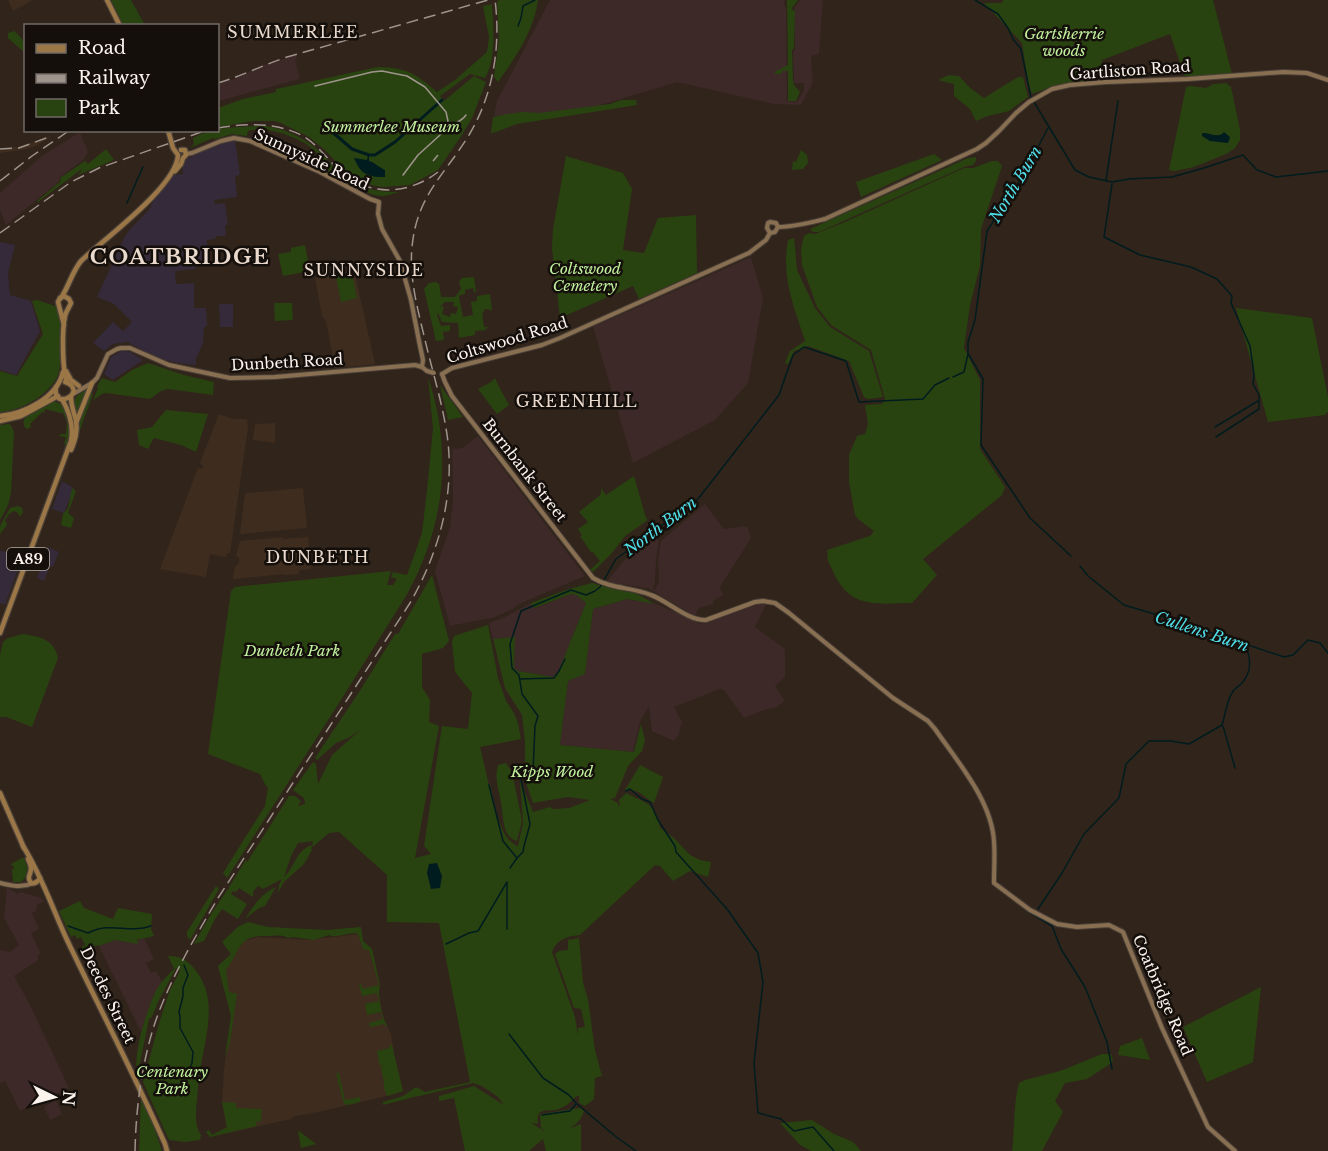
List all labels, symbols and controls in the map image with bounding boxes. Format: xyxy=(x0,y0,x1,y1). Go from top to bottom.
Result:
district label: SUMMERLEE xyxy=(227,22,359,42)
legend xyxy=(24,24,219,132)
park label: Gartsherrie woods xyxy=(1024,24,1104,60)
text: Road xyxy=(78,37,126,59)
street label: Gartliston Road xyxy=(1069,56,1191,84)
text: Railway xyxy=(78,67,151,89)
text: Park xyxy=(78,97,120,119)
park label: Summerlee Museum xyxy=(322,117,460,136)
street label: Sunnyside Road xyxy=(252,124,372,194)
water label: North Burn xyxy=(984,142,1046,227)
district label: COATBRIDGE xyxy=(90,244,270,270)
park label: Coltswood Cemetery xyxy=(549,259,621,295)
district label: SUNNYSIDE xyxy=(304,260,424,280)
street label: Coltswood Road xyxy=(444,313,570,367)
street label: Dunbeth Road xyxy=(230,350,344,374)
district label: GREENHILL xyxy=(516,391,638,411)
street label: Burnbank Street xyxy=(479,415,571,526)
water label: North Burn xyxy=(619,492,700,560)
district label: DUNBETH xyxy=(266,547,370,567)
road number: A89 xyxy=(7,548,49,570)
water label: Cullens Burn xyxy=(1153,606,1251,656)
park label: Dunbeth Park xyxy=(243,641,340,660)
park label: Kipps Wood xyxy=(510,762,593,781)
street label: Coatbridge Road xyxy=(1129,932,1197,1058)
street label: Deedes Street xyxy=(76,943,140,1047)
park label: Centenary Park xyxy=(136,1062,208,1098)
north arrow xyxy=(24,1067,84,1127)
text: N xyxy=(58,1090,80,1107)

